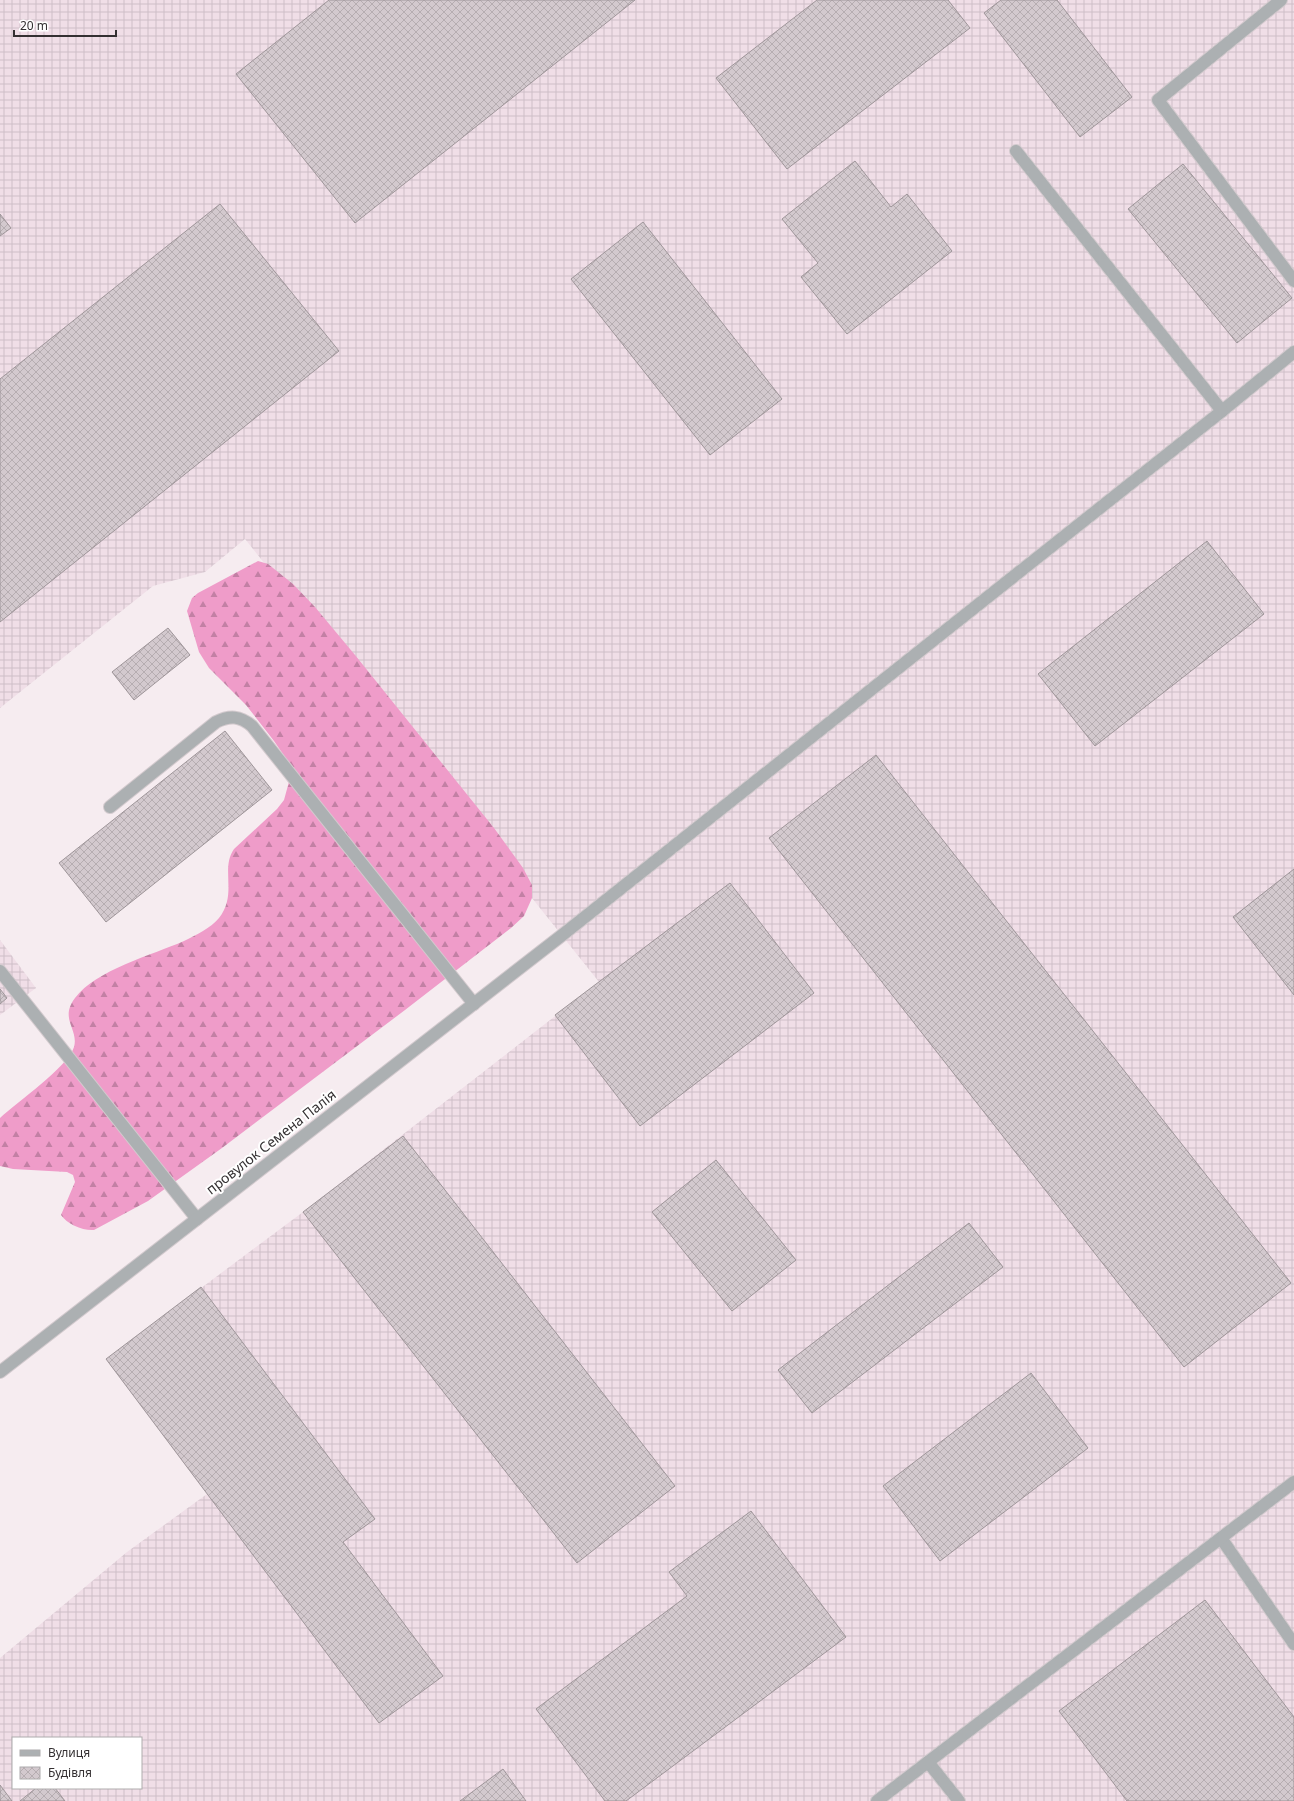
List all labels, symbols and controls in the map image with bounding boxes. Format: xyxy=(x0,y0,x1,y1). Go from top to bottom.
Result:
scale bar xyxy=(14,12,116,38)
text: 20 m xyxy=(20,17,48,34)
street label: провулок Семена Палія xyxy=(202,1085,340,1198)
legend xyxy=(12,1737,142,1789)
text: Вулиця xyxy=(48,1744,90,1761)
text: Будівля xyxy=(48,1764,92,1781)

